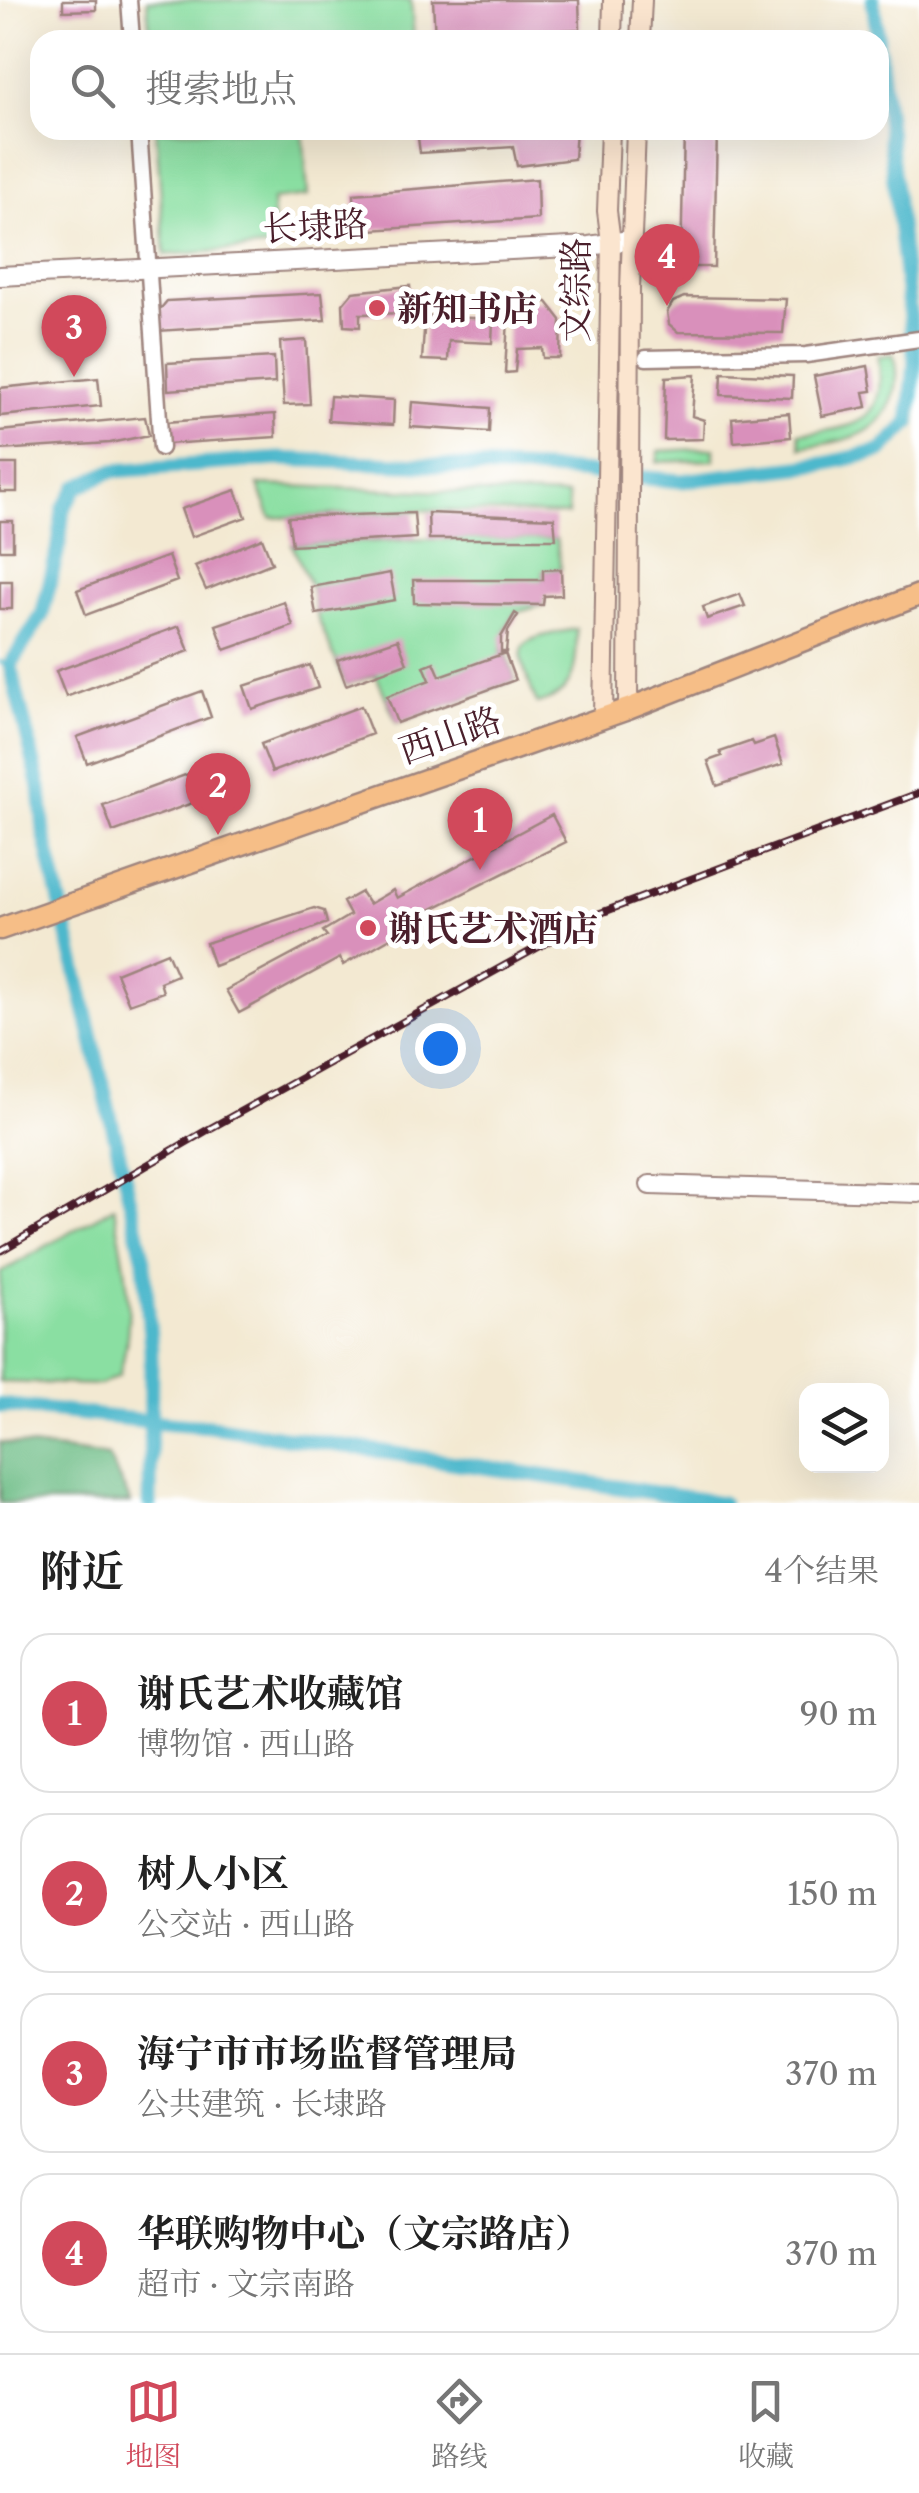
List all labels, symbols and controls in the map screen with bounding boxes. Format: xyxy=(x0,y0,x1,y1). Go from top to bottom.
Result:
search box xyxy=(30,30,889,140)
icon: search xyxy=(65,58,120,113)
text: 搜索地点 xyxy=(145,65,297,112)
street label: 长埭路 xyxy=(261,202,369,250)
pin: 4 xyxy=(634,224,700,306)
street label: 文综路 xyxy=(554,237,597,343)
place label: 新知书店 xyxy=(397,287,537,330)
pin: 3 xyxy=(42,294,106,377)
marker: 新知书店 xyxy=(366,297,388,319)
street label: 西山路 xyxy=(393,698,507,772)
pin: 2 xyxy=(186,752,250,835)
pin: 1 xyxy=(448,788,512,870)
place label: 谢氏艺术酒店 xyxy=(388,907,598,950)
marker: 谢氏艺术酒店 xyxy=(357,917,379,939)
your location xyxy=(415,1023,466,1074)
map controls xyxy=(799,1383,889,1473)
button: layers xyxy=(799,1383,889,1473)
text: 附近 xyxy=(40,1545,124,1597)
text: 4个结果 xyxy=(765,1551,879,1590)
text: 谢氏艺术收藏馆 xyxy=(137,1670,403,1717)
text: 1 xyxy=(67,1694,82,1733)
text: 90 m xyxy=(800,1694,877,1733)
text: 博物馆 · 西山路 xyxy=(137,1724,355,1763)
text: 树人小区 xyxy=(137,1850,289,1897)
text: 2 xyxy=(65,1874,84,1913)
text: 150 m xyxy=(788,1874,877,1913)
text: 公交站 · 西山路 xyxy=(137,1904,355,1943)
text: 海宁市市场监督管理局 xyxy=(137,2030,517,2077)
text: 3 xyxy=(65,2054,84,2093)
text: 370 m xyxy=(785,2054,877,2093)
text: 公共建筑 · 长埭路 xyxy=(137,2084,387,2123)
text: 华联购物中心（文宗路店） xyxy=(137,2210,593,2257)
text: 4 xyxy=(65,2234,84,2273)
text: 370 m xyxy=(785,2234,877,2273)
text: 超市 · 文宗南路 xyxy=(137,2264,355,2303)
tab: 地图 xyxy=(125,2374,181,2474)
tab: 路线 xyxy=(431,2374,488,2474)
tab: 收藏 xyxy=(738,2374,794,2474)

